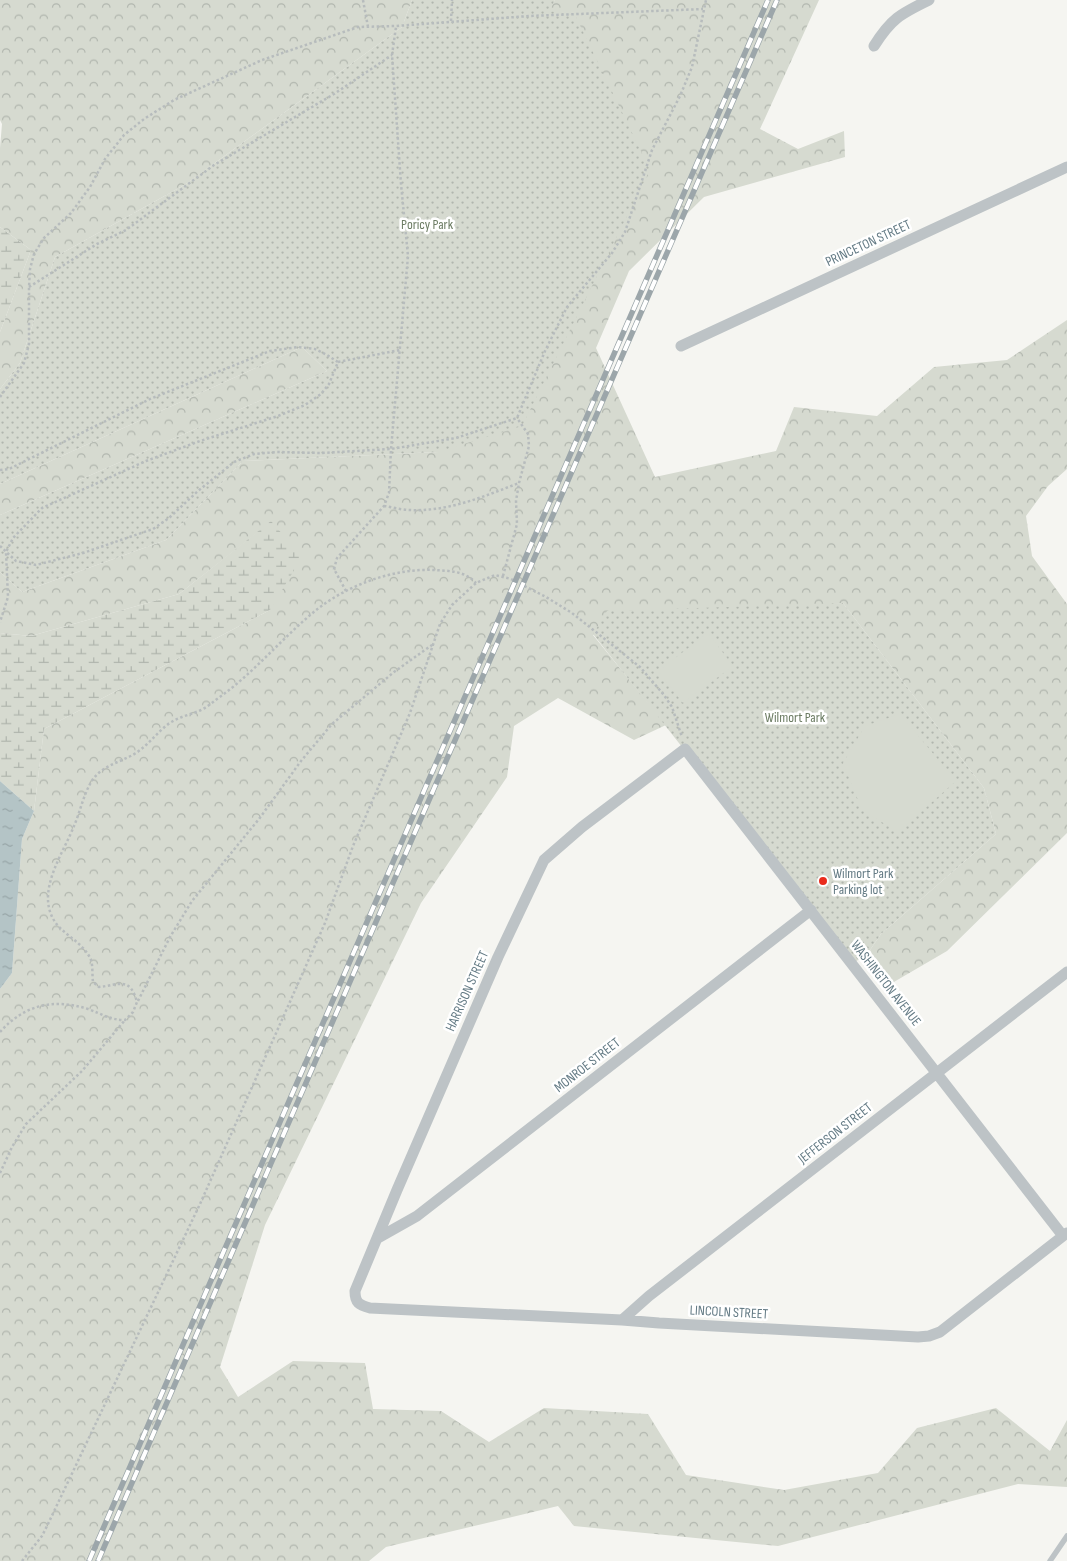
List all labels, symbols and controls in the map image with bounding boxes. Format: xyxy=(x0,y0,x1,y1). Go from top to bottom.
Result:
park label: Poricy Park xyxy=(401,216,454,233)
street label: PRINCETON STREET xyxy=(823,216,914,270)
park label: Wilmort Park xyxy=(765,709,826,726)
place label: Wilmort Park Parking lot xyxy=(833,865,894,898)
marker: Wilmort Park Parking lot xyxy=(817,875,829,887)
street label: WASHINGTON AVENUE xyxy=(847,937,925,1029)
street label: HARRISON STREET xyxy=(442,948,492,1034)
street label: MONROE STREET xyxy=(551,1034,624,1096)
street label: JEFFERSON STREET xyxy=(794,1099,876,1168)
street label: LINCOLN STREET xyxy=(689,1301,769,1323)

